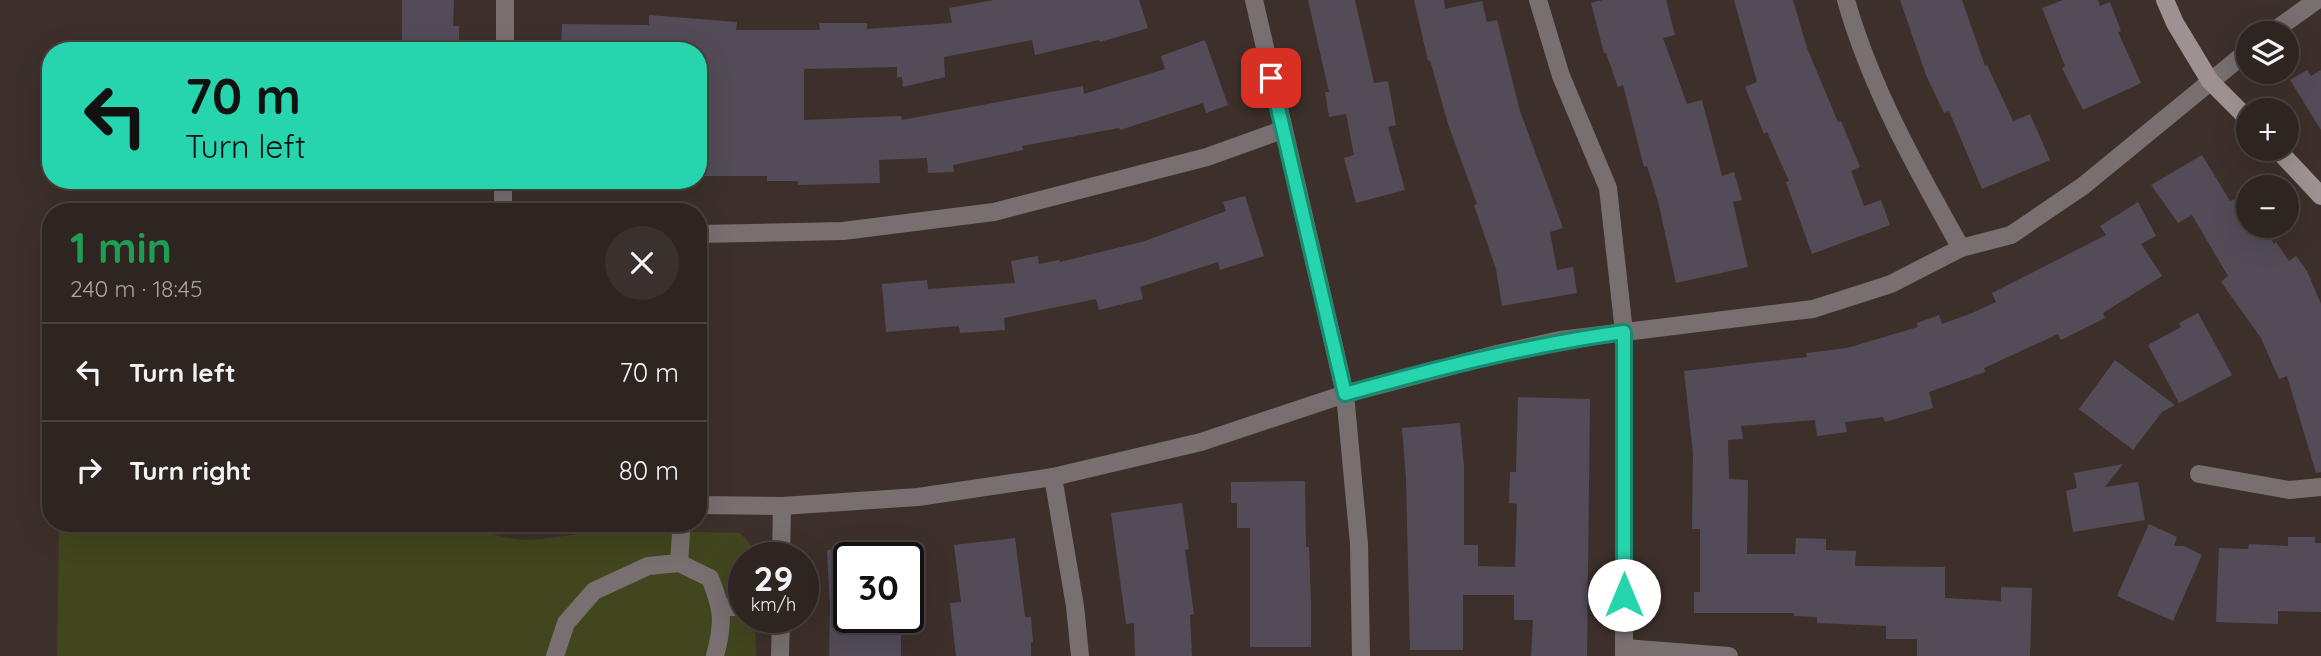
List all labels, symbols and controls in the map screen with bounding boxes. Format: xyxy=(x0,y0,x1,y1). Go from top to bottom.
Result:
map controls xyxy=(2236,21,2299,238)
button: layers xyxy=(2236,21,2299,84)
pin xyxy=(1241,48,1301,108)
icon: arrive xyxy=(1252,59,1290,97)
text: 70 m xyxy=(185,65,301,126)
icon: left xyxy=(70,70,161,161)
button: + xyxy=(2236,98,2299,161)
text: Turn left xyxy=(185,126,306,166)
button: − xyxy=(2236,175,2299,238)
text: 1 min xyxy=(70,221,172,274)
button: close xyxy=(605,226,679,300)
text: 240 m · 18:45 xyxy=(70,274,203,303)
icon: left xyxy=(70,353,108,391)
text: Turn left xyxy=(129,356,236,389)
text: 70 m xyxy=(619,356,679,389)
icon: right xyxy=(70,451,108,489)
text: Turn right xyxy=(129,454,251,487)
text: 80 m xyxy=(619,454,679,487)
speed limit sign: 30 xyxy=(833,542,924,633)
text: 29 xyxy=(754,556,793,600)
position arrow xyxy=(1587,558,1661,632)
text: km/h xyxy=(751,593,796,616)

